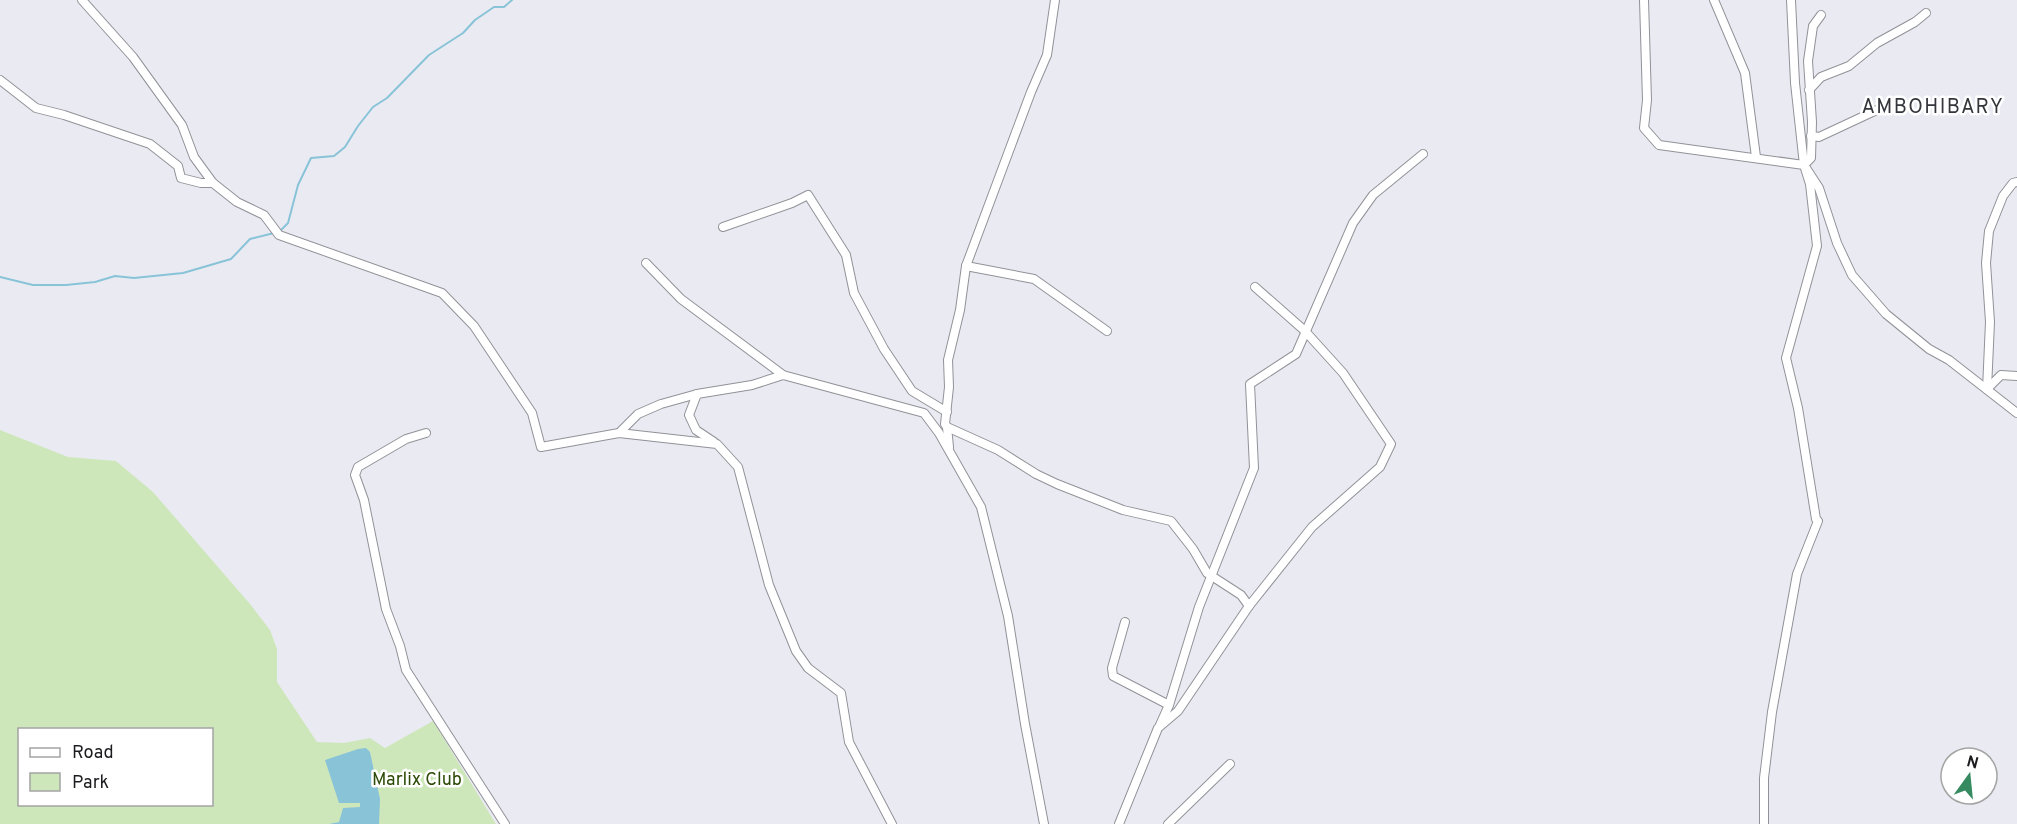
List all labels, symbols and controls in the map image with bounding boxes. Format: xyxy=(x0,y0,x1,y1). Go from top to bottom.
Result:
district label: AMBOHIBARY xyxy=(1862,95,2004,121)
legend xyxy=(18,728,213,806)
text: Road xyxy=(72,742,114,765)
north arrow xyxy=(1939,746,1999,806)
text: N xyxy=(1964,752,1981,775)
park label: Marlix Club xyxy=(372,769,462,792)
text: Park xyxy=(72,772,109,795)

